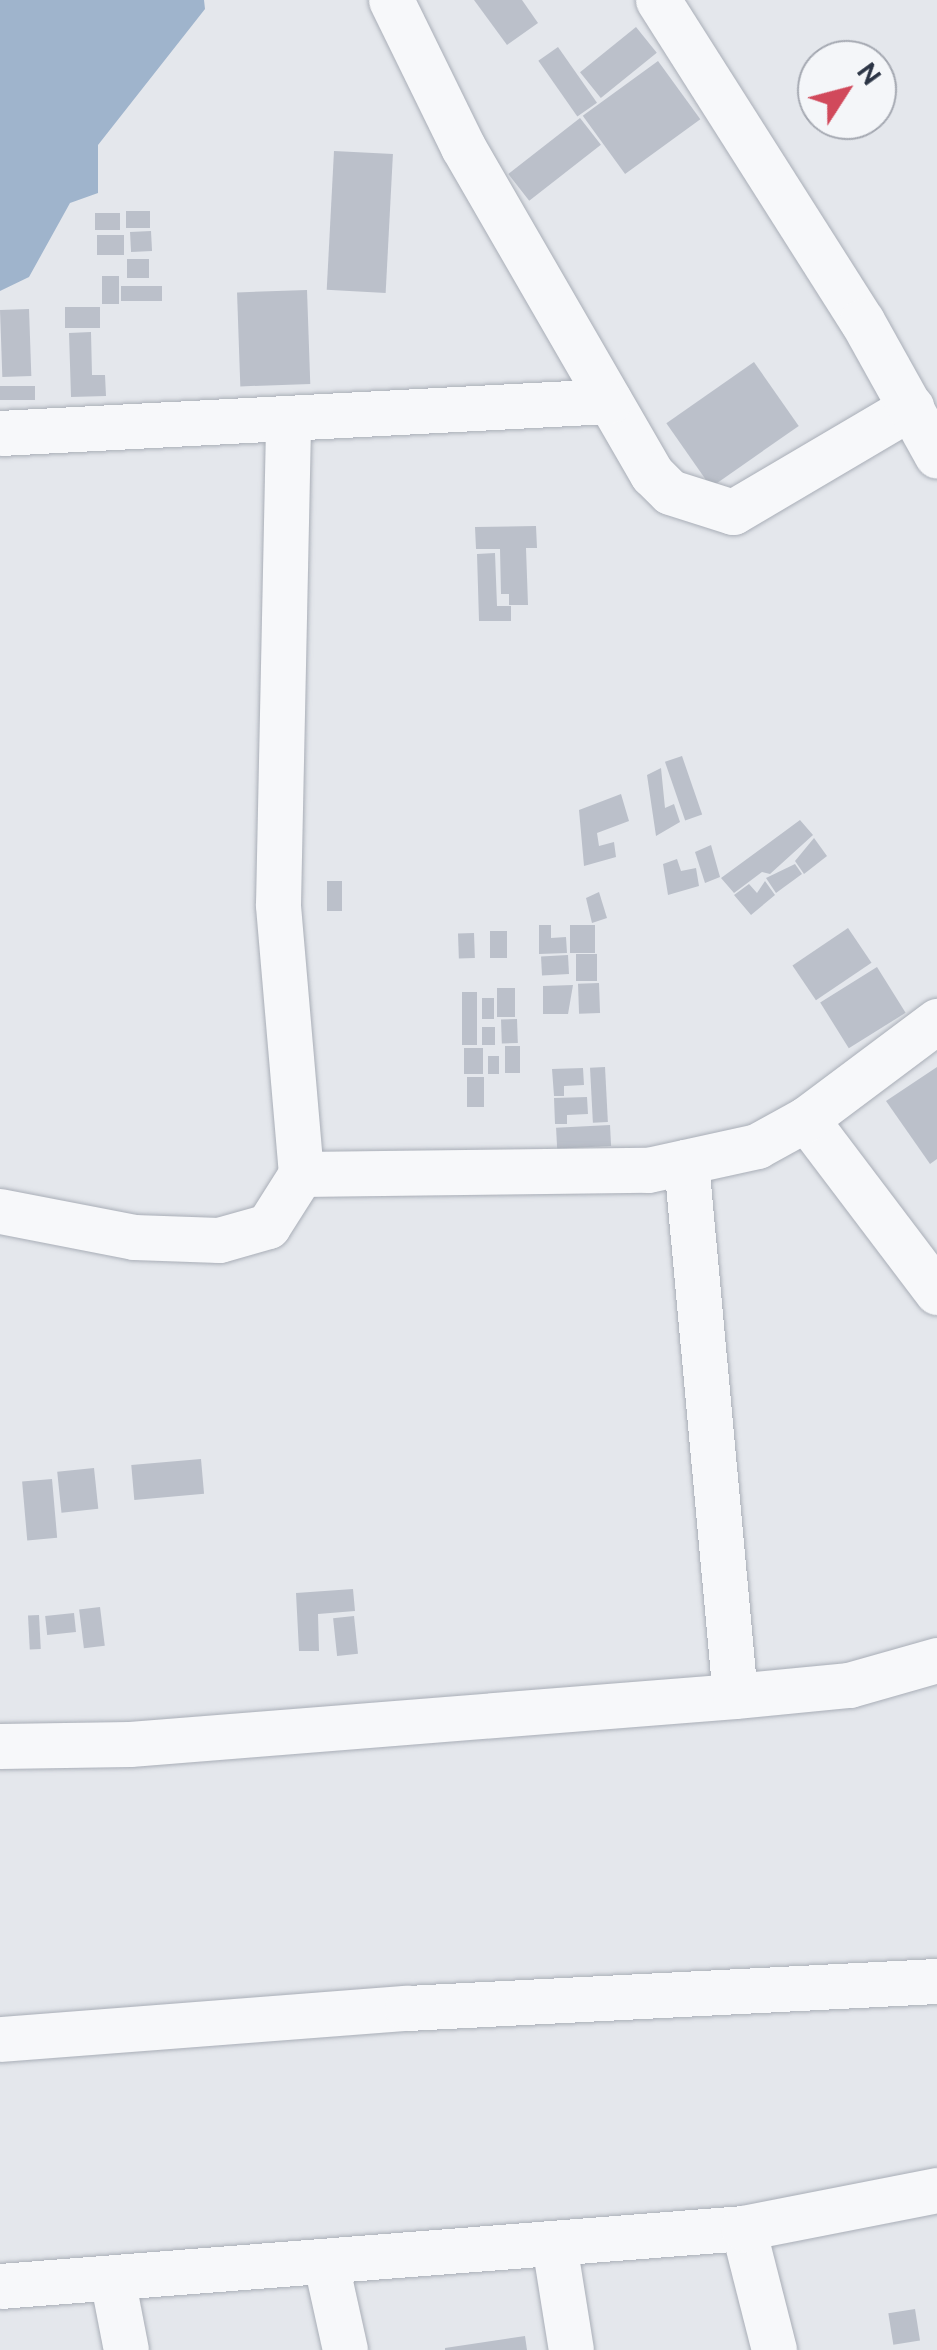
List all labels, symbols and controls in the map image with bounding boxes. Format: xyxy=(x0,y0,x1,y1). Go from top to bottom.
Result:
north arrow xyxy=(797,40,897,140)
text: N xyxy=(850,56,889,92)

